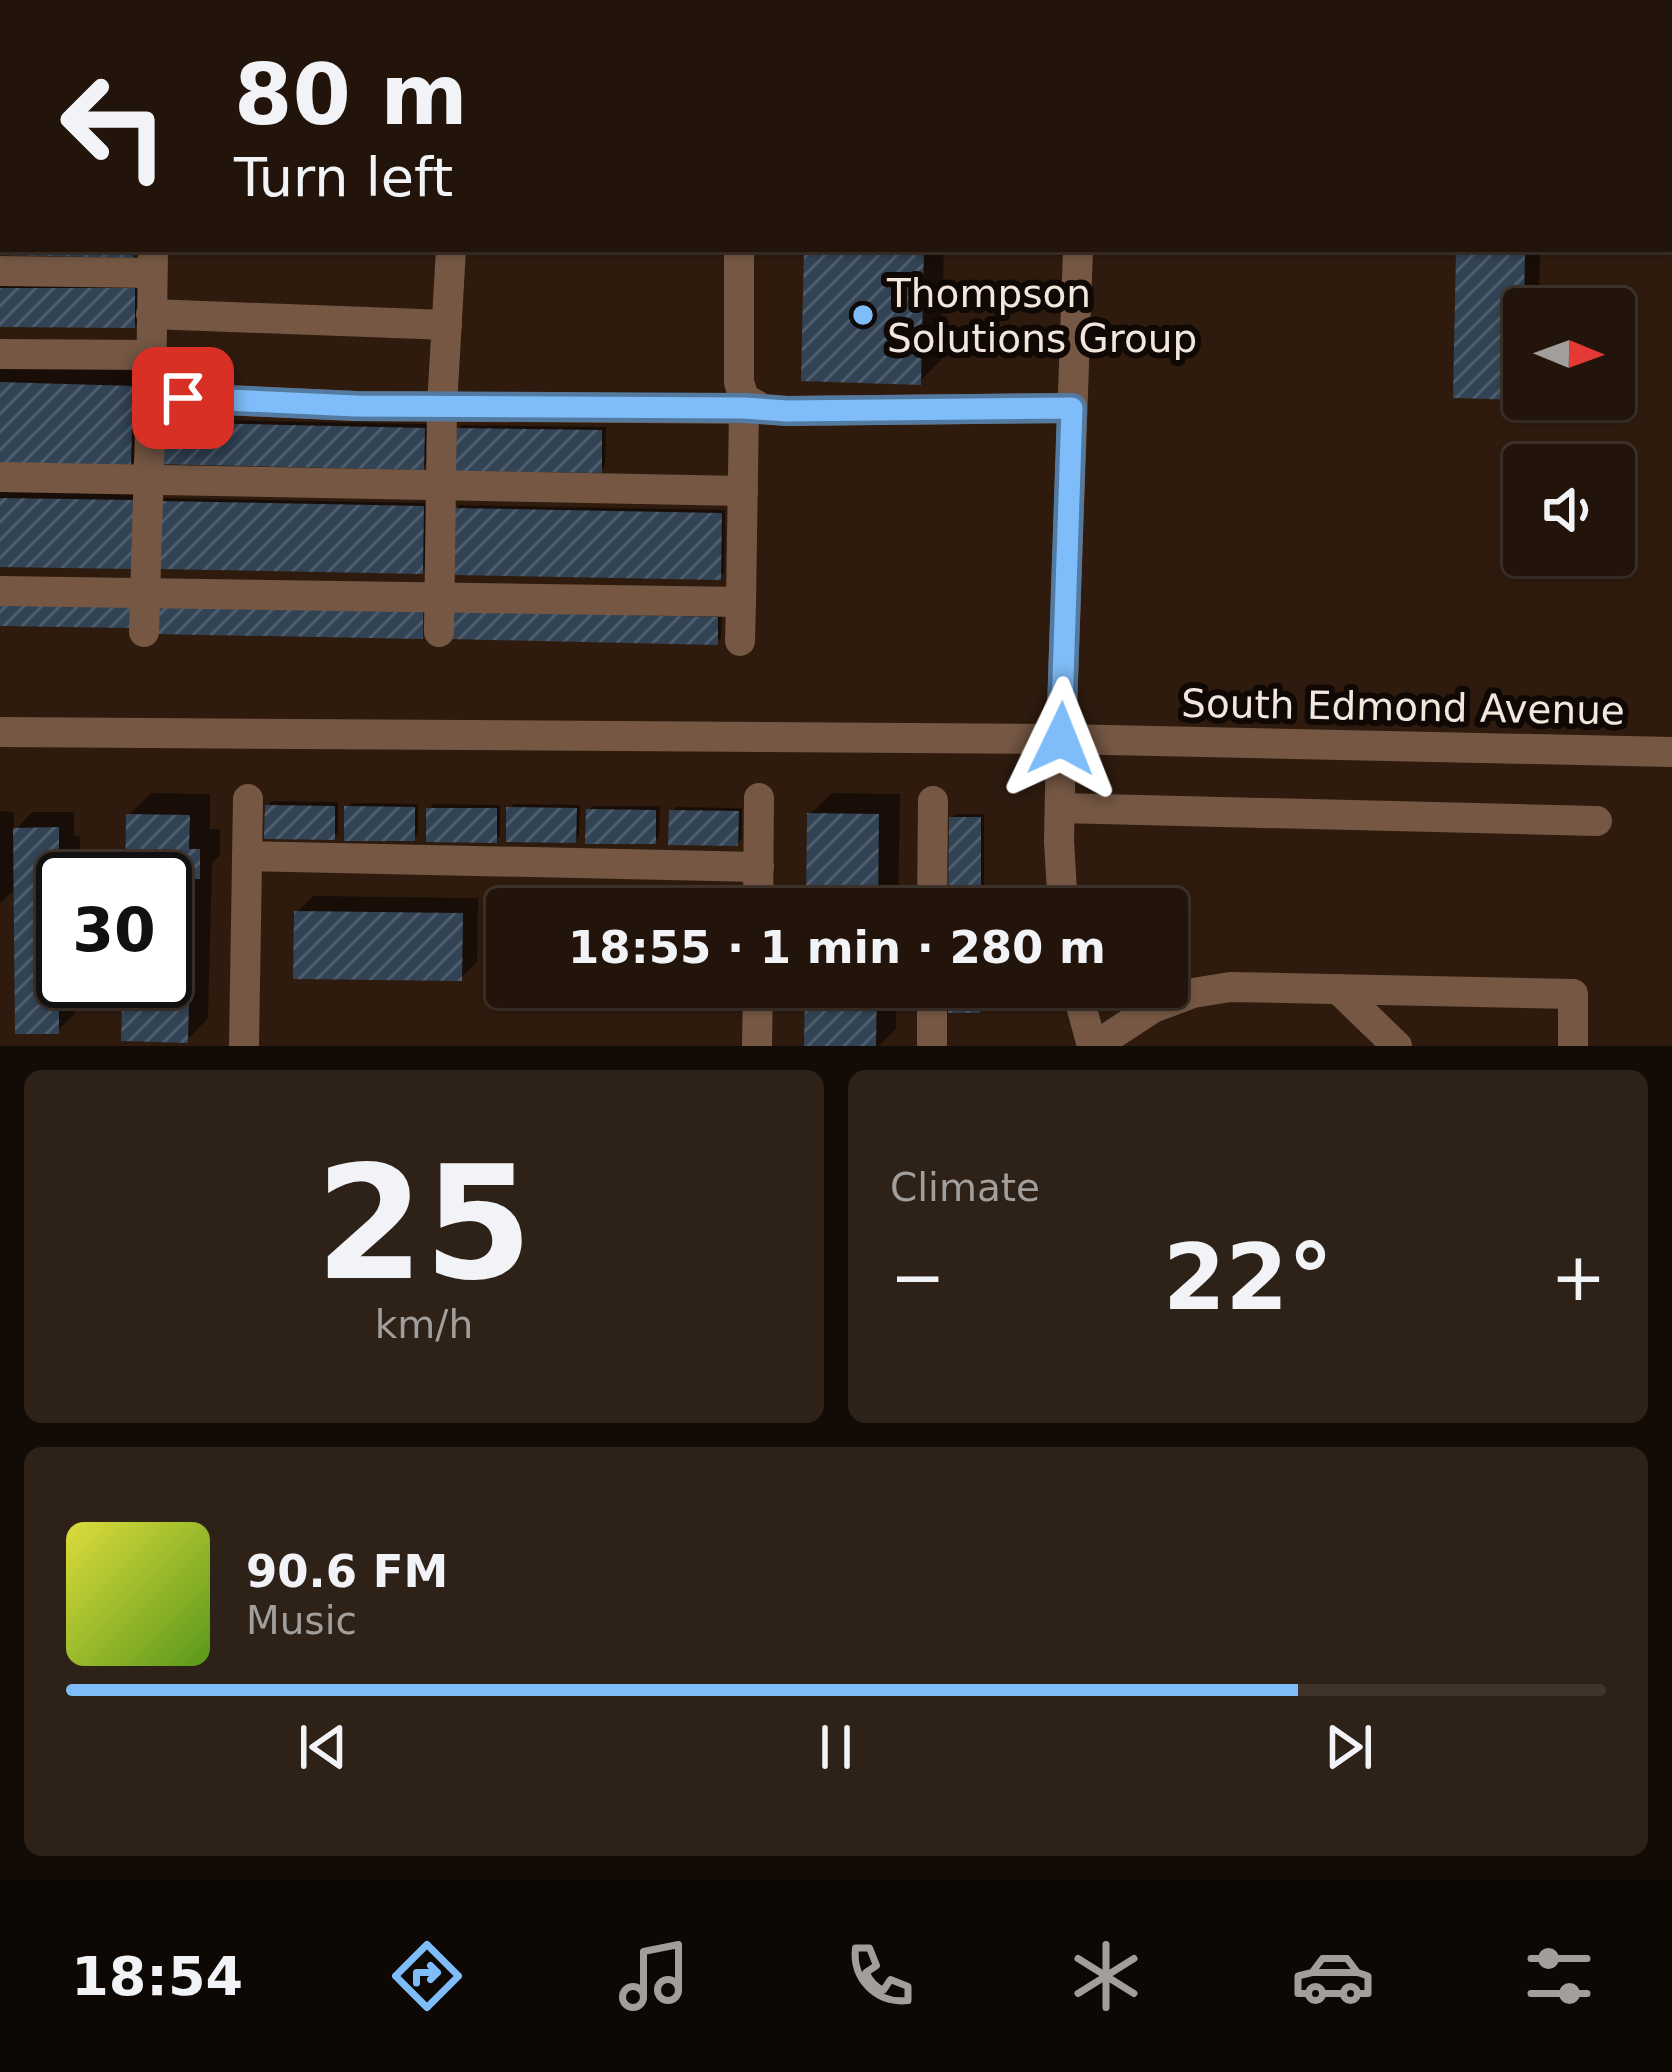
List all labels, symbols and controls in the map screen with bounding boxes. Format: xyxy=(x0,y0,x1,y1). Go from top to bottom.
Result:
text: 80 m xyxy=(234,46,468,144)
icon: left xyxy=(36,48,192,204)
text: Turn left xyxy=(234,146,453,209)
place label: Thompson Solutions Group xyxy=(886,271,1197,361)
north arrow xyxy=(1503,288,1635,420)
map controls xyxy=(1503,288,1635,576)
marker: Thompson Solutions Group xyxy=(850,302,876,328)
pin xyxy=(132,347,234,449)
icon: arrive xyxy=(150,365,216,431)
button: sound xyxy=(1503,444,1635,576)
position arrow xyxy=(998,676,1124,802)
street label: South Edmond Avenue xyxy=(1181,681,1625,733)
speed limit sign: 30 xyxy=(36,852,192,1008)
text: 18:55 · 1 min · 280 m xyxy=(568,921,1106,974)
text: 25 xyxy=(315,1133,533,1315)
text: Climate xyxy=(890,1165,1040,1210)
text: 22° xyxy=(1163,1225,1333,1330)
text: − xyxy=(890,1239,945,1316)
text: + xyxy=(1551,1239,1606,1316)
text: km/h xyxy=(375,1302,473,1347)
text: 90.6 FM xyxy=(246,1545,448,1598)
text: Music xyxy=(246,1598,357,1643)
icon: previous xyxy=(290,1714,356,1780)
icon: pause xyxy=(803,1714,869,1780)
icon: next xyxy=(1316,1714,1382,1780)
icon: directions xyxy=(385,1934,469,2018)
icon: music xyxy=(612,1934,696,2018)
icon: phone xyxy=(838,1934,922,2018)
icon: climate xyxy=(1064,1934,1148,2018)
icon: car xyxy=(1291,1934,1375,2018)
icon: filters xyxy=(1517,1934,1601,2018)
text: 18:54 xyxy=(71,1945,243,2008)

